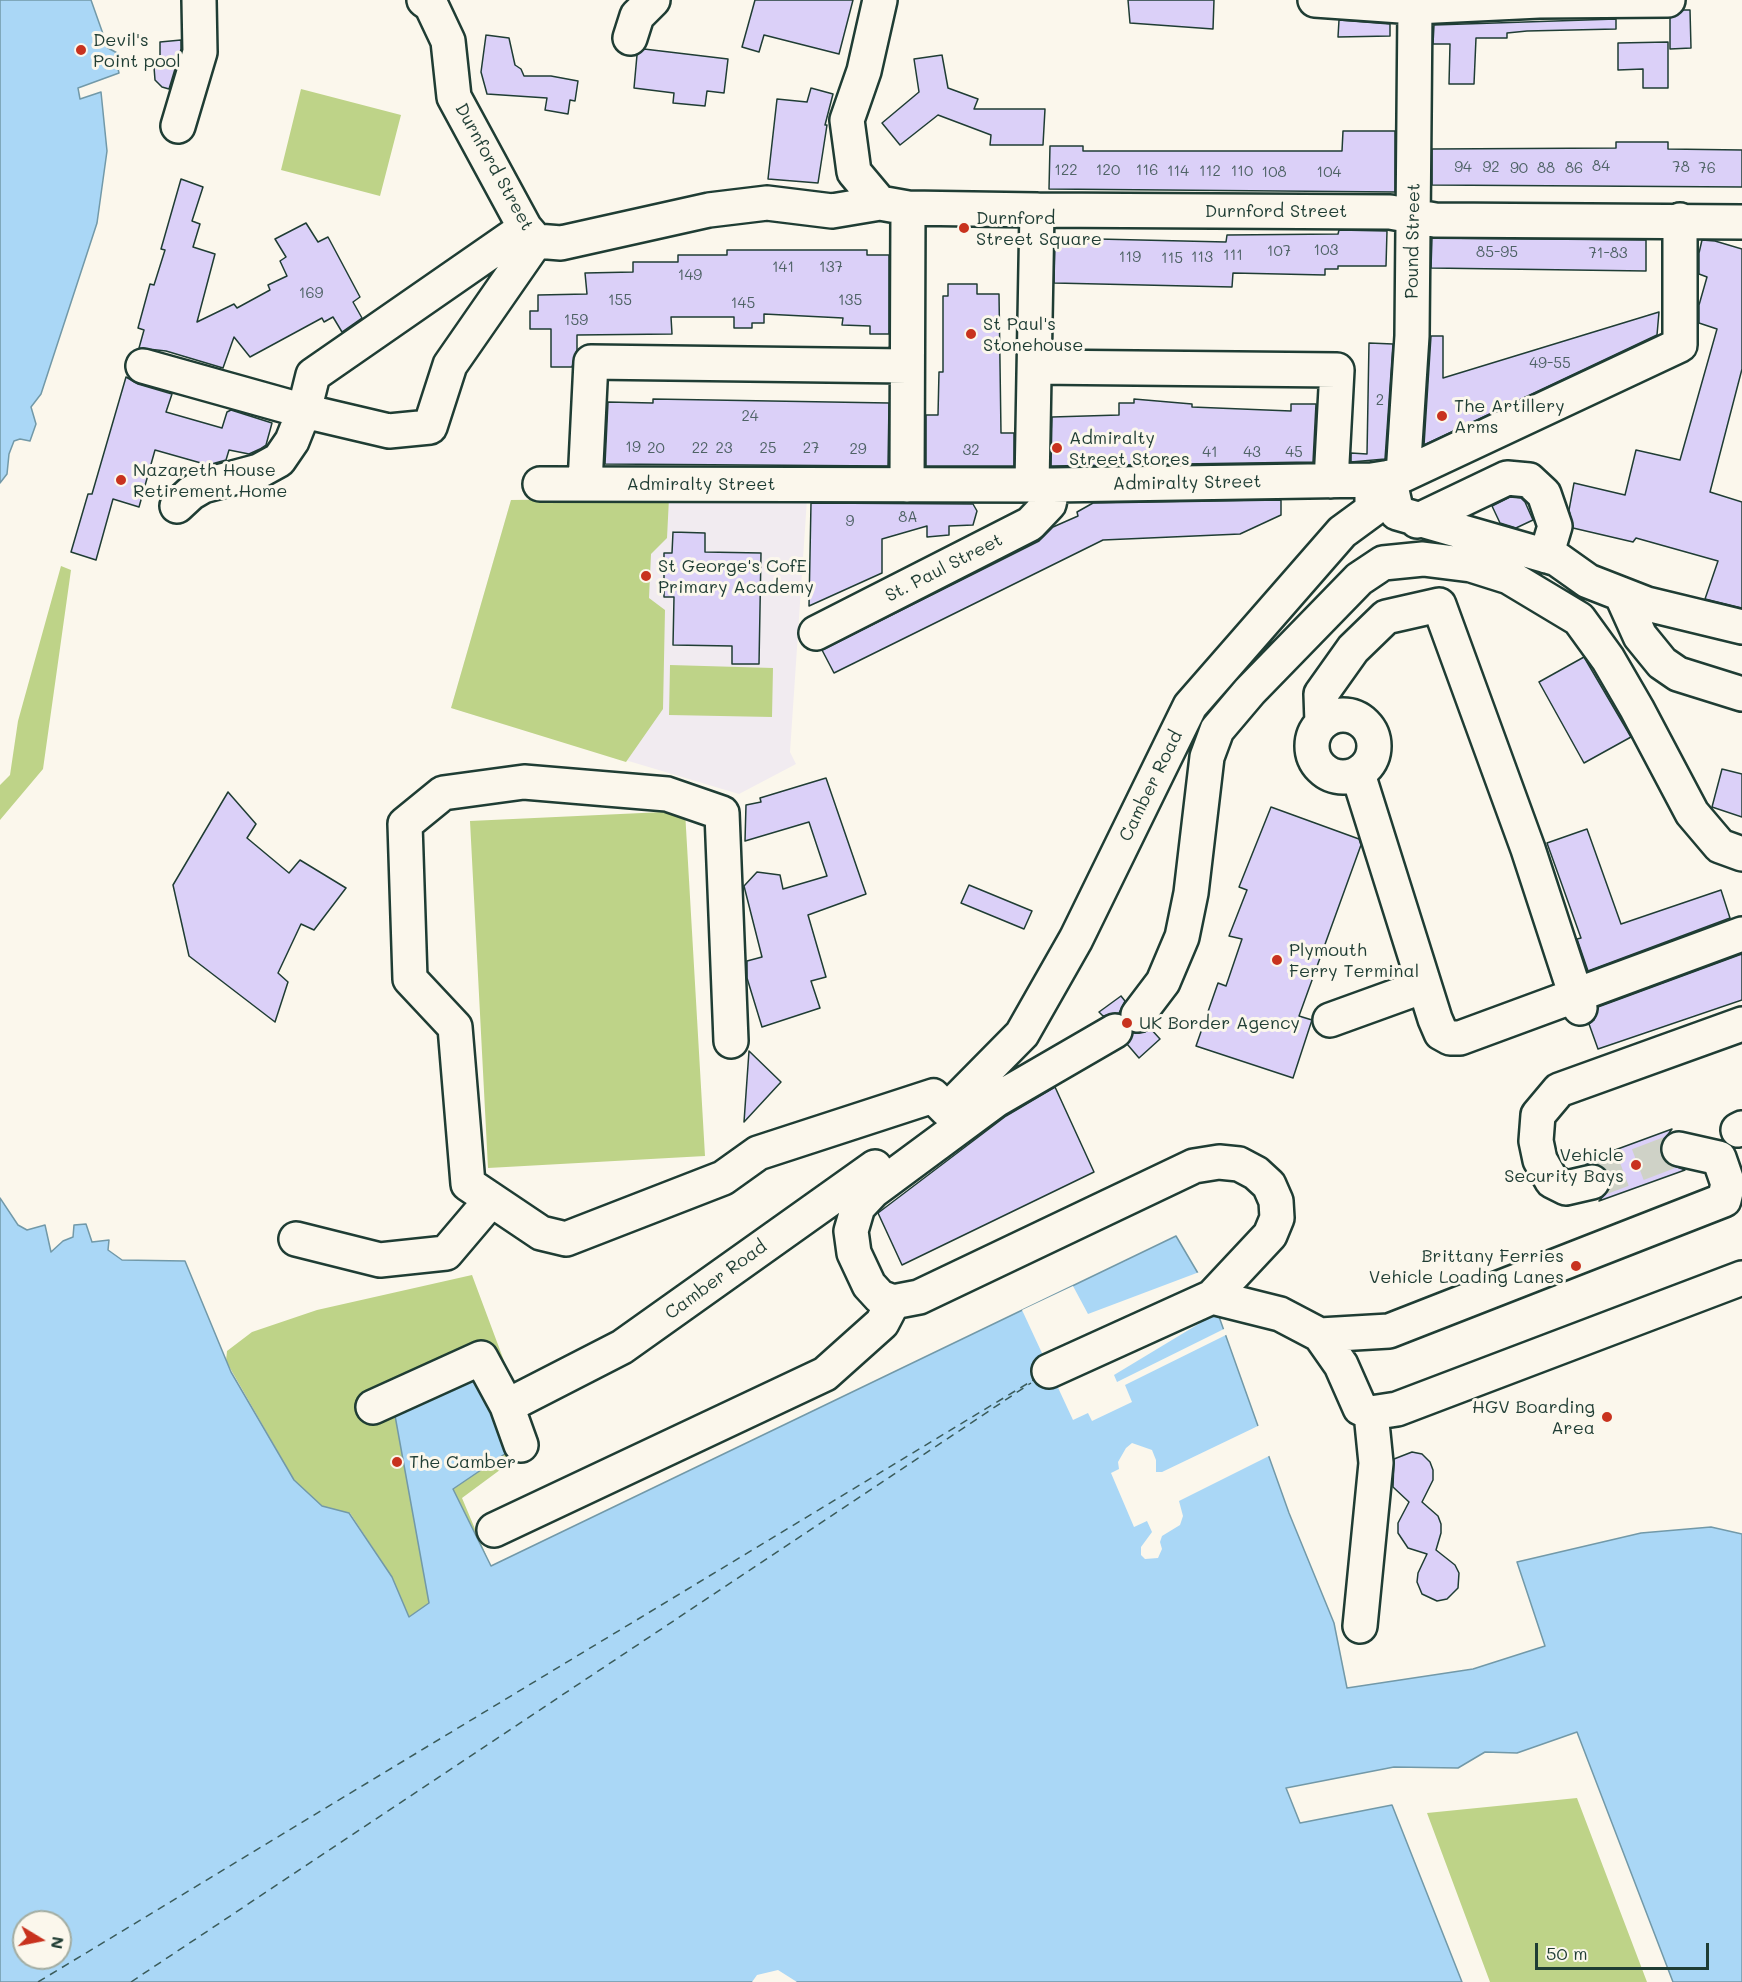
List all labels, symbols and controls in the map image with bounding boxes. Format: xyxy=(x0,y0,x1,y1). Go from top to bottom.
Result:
place label: Devil's Point pool xyxy=(93,29,181,72)
marker: Devil's Point pool xyxy=(74,43,88,57)
street label: Durnford Street xyxy=(450,99,538,235)
house number: 84 xyxy=(1592,157,1610,175)
house number: 94 xyxy=(1454,158,1472,176)
house number: 92 xyxy=(1482,158,1500,176)
house number: 78 xyxy=(1672,158,1690,176)
house number: 90 xyxy=(1510,159,1528,177)
house number: 88 xyxy=(1537,159,1555,177)
house number: 86 xyxy=(1565,159,1583,177)
house number: 76 xyxy=(1698,159,1716,177)
house number: 122 xyxy=(1054,161,1078,179)
house number: 120 xyxy=(1096,161,1120,179)
house number: 116 xyxy=(1136,161,1158,179)
house number: 114 xyxy=(1167,162,1189,180)
house number: 112 xyxy=(1199,162,1221,180)
house number: 110 xyxy=(1231,162,1253,180)
house number: 108 xyxy=(1261,163,1287,181)
house number: 104 xyxy=(1317,163,1341,181)
street label: Pound Street xyxy=(1401,183,1425,299)
street label: Durnford Street xyxy=(1205,200,1347,222)
place label: Durnford Street Square xyxy=(976,207,1102,250)
marker: Durnford Street Square xyxy=(957,221,971,235)
house number: 103 xyxy=(1314,241,1338,259)
house number: 107 xyxy=(1267,242,1291,260)
house number: 85-95 xyxy=(1476,243,1518,261)
house number: 71-83 xyxy=(1588,244,1628,262)
house number: 111 xyxy=(1223,246,1243,264)
house number: 119 xyxy=(1119,248,1141,266)
house number: 113 xyxy=(1191,248,1213,266)
house number: 115 xyxy=(1161,249,1183,267)
house number: 141 xyxy=(772,258,794,276)
house number: 137 xyxy=(819,258,843,276)
house number: 149 xyxy=(678,266,702,284)
house number: 169 xyxy=(299,284,323,302)
house number: 155 xyxy=(608,291,632,309)
house number: 135 xyxy=(838,291,862,309)
house number: 145 xyxy=(731,294,755,312)
house number: 159 xyxy=(564,311,588,329)
place label: St Paul's Stonehouse xyxy=(983,313,1083,356)
marker: St Paul's Stonehouse xyxy=(964,327,978,341)
house number: 49-55 xyxy=(1529,354,1571,372)
house number: 2 xyxy=(1376,391,1384,409)
place label: The Artillery Arms xyxy=(1454,395,1565,438)
house number: 24 xyxy=(741,407,759,425)
marker: The Artillery Arms xyxy=(1435,409,1449,423)
place label: Admiralty Street Stores xyxy=(1069,427,1190,470)
house number: 19 xyxy=(625,438,641,456)
house number: 20 xyxy=(647,439,665,457)
house number: 22 xyxy=(692,439,708,457)
house number: 23 xyxy=(715,439,733,457)
house number: 25 xyxy=(759,439,777,457)
house number: 27 xyxy=(803,439,819,457)
house number: 29 xyxy=(849,440,867,458)
house number: 32 xyxy=(962,441,980,459)
marker: Admiralty Street Stores xyxy=(1050,441,1064,455)
house number: 41 xyxy=(1202,443,1218,461)
house number: 43 xyxy=(1243,443,1261,461)
house number: 45 xyxy=(1285,443,1303,461)
place label: Nazareth House Retirement Home xyxy=(133,459,287,502)
street label: Admiralty Street xyxy=(1112,471,1262,495)
marker: Nazareth House Retirement Home xyxy=(114,473,128,487)
street label: Admiralty Street xyxy=(627,473,775,495)
house number: 8A xyxy=(898,508,918,526)
house number: 9 xyxy=(846,512,854,530)
street label: St. Paul Street xyxy=(882,529,1006,607)
place label: St George's CofE Primary Academy xyxy=(658,555,814,598)
marker: St George's CofE Primary Academy xyxy=(639,569,653,583)
street label: Camber Road xyxy=(1115,727,1187,845)
place label: Plymouth Ferry Terminal xyxy=(1289,939,1419,982)
marker: Plymouth Ferry Terminal xyxy=(1270,953,1284,967)
place label: UK Border Agency xyxy=(1139,1012,1300,1034)
marker: UK Border Agency xyxy=(1120,1016,1134,1030)
place label: Vehicle Security Bays xyxy=(1504,1144,1624,1186)
marker: Vehicle Security Bays xyxy=(1629,1158,1643,1172)
street label: Camber Road xyxy=(661,1236,771,1324)
place label: Brittany Ferries Vehicle Loading Lanes xyxy=(1369,1245,1564,1288)
marker: Brittany Ferries Vehicle Loading Lanes xyxy=(1569,1259,1583,1273)
place label: HGV Boarding Area xyxy=(1472,1396,1595,1438)
marker: HGV Boarding Area xyxy=(1600,1410,1614,1424)
place label: The Camber xyxy=(409,1451,516,1473)
marker: The Camber xyxy=(390,1455,404,1469)
north arrow xyxy=(12,1910,72,1970)
scale bar xyxy=(1538,1931,1712,1969)
text: N xyxy=(47,1935,70,1951)
text: 50 m xyxy=(1546,1941,1588,1965)

